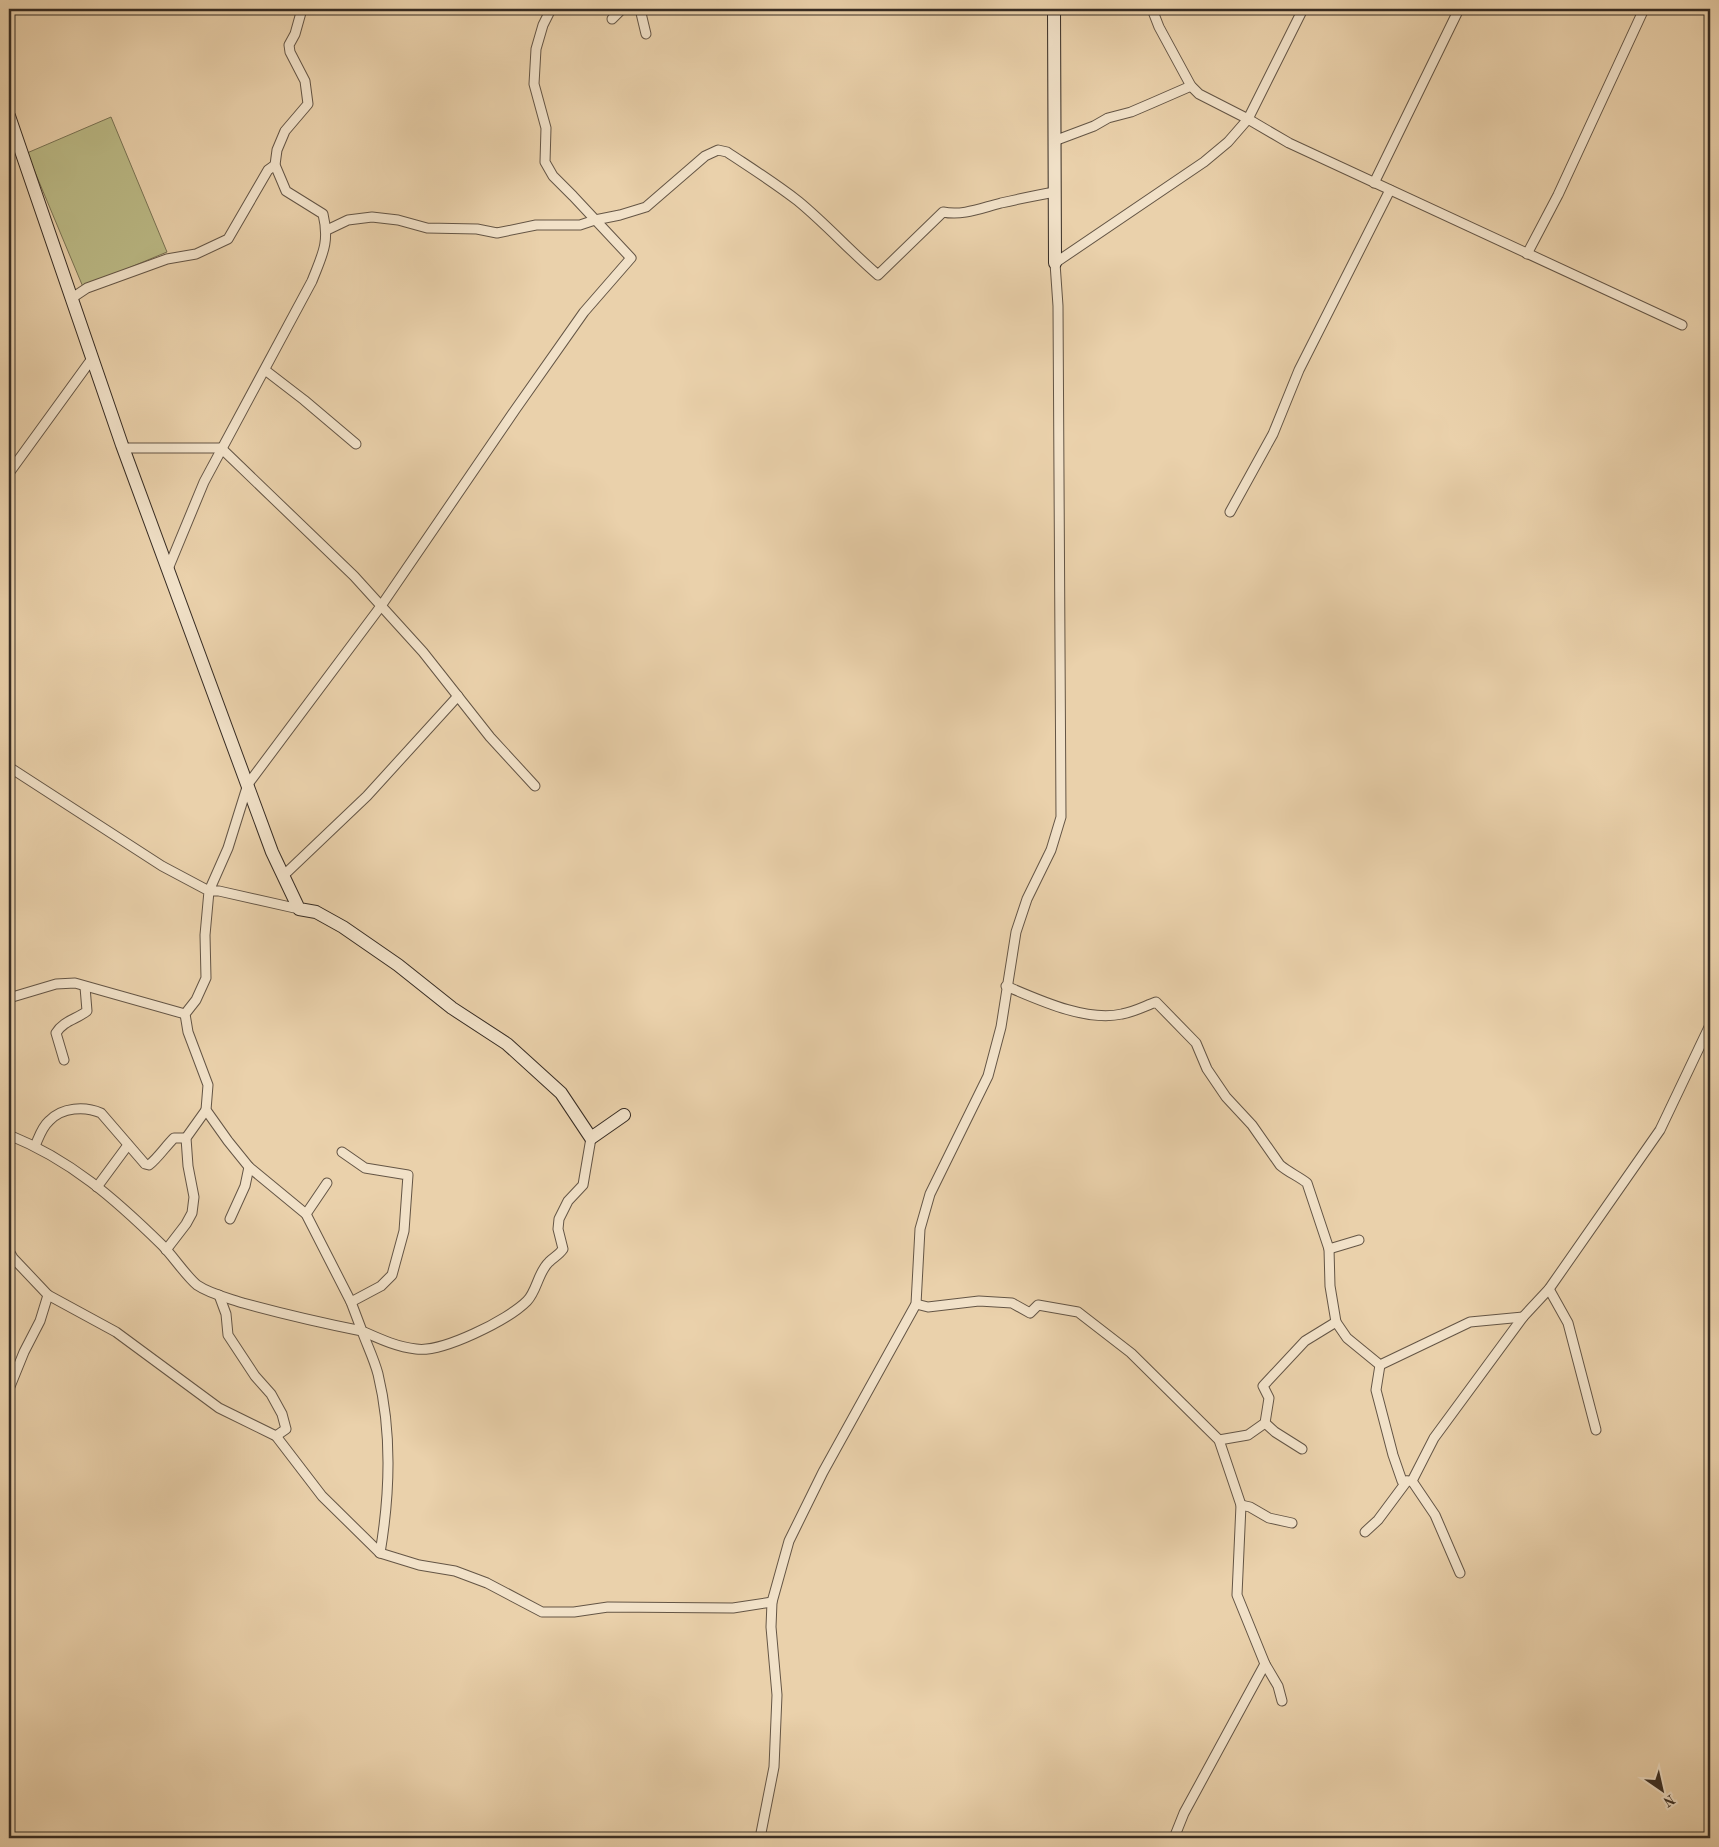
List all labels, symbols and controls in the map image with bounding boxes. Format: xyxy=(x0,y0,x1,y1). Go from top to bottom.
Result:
north arrow xyxy=(1636,1764,1686,1814)
text: N xyxy=(1660,1791,1677,1809)

